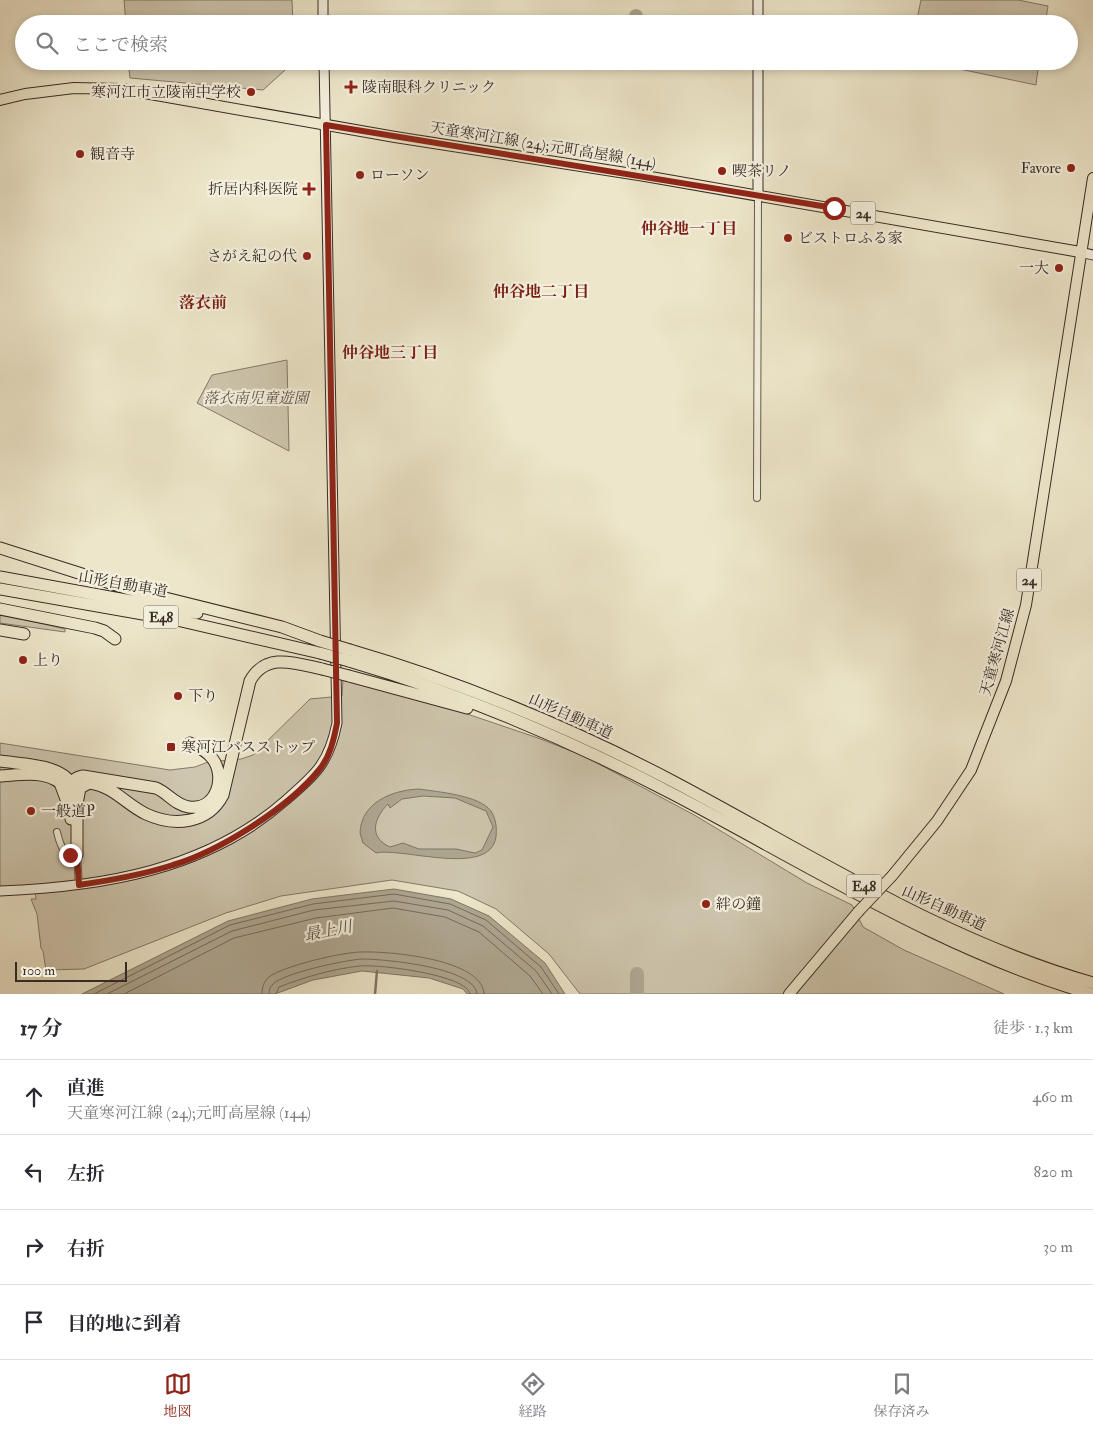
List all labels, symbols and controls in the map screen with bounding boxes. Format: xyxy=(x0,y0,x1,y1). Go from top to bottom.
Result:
search box xyxy=(15,15,1078,70)
icon: search xyxy=(33,29,61,57)
text: ここで検索 xyxy=(73,33,168,57)
place label: 陵南眼科クリニック xyxy=(362,78,496,97)
marker: 陵南眼科クリニック xyxy=(344,80,358,94)
place label: 寒河江市立陵南中学校 xyxy=(91,83,241,102)
marker: 寒河江市立陵南中学校 xyxy=(245,86,257,98)
street label: 天童寒河江線 (24);元町高屋線 (144) xyxy=(429,118,657,173)
place label: 観音寺 xyxy=(90,145,135,164)
marker: 観音寺 xyxy=(74,148,86,160)
place label: Favore xyxy=(1021,159,1061,178)
place label: 喫茶リノ xyxy=(732,162,791,181)
marker: Favore xyxy=(1065,162,1077,174)
marker: 喫茶リノ xyxy=(716,165,728,177)
place label: ローソン xyxy=(370,166,429,185)
marker: ローソン xyxy=(354,169,366,181)
place label: 折居内科医院 xyxy=(208,180,298,199)
marker: 折居内科医院 xyxy=(302,182,316,196)
route start xyxy=(823,197,846,220)
road number: 24 xyxy=(850,202,876,224)
district label: 仲谷地一丁目 xyxy=(641,219,737,239)
place label: ビストロふる家 xyxy=(798,229,903,248)
marker: ビストロふる家 xyxy=(782,232,794,244)
place label: さがえ紀の代 xyxy=(207,247,297,266)
marker: さがえ紀の代 xyxy=(301,250,313,262)
place label: 一大 xyxy=(1019,259,1049,278)
marker: 一大 xyxy=(1053,262,1065,274)
district label: 仲谷地二丁目 xyxy=(493,282,589,302)
district label: 落衣前 xyxy=(179,293,227,313)
district label: 仲谷地三丁目 xyxy=(342,343,438,363)
park label: 落衣南児童遊園 xyxy=(203,389,311,408)
street label: 山形自動車道 xyxy=(77,567,169,602)
road number: 24 xyxy=(1016,568,1042,592)
road number: E48 xyxy=(144,606,178,628)
street label: 天童寒河江線 xyxy=(976,606,1019,698)
place label: 上り xyxy=(33,651,63,670)
marker: 上り xyxy=(17,654,29,666)
place label: 下り xyxy=(188,687,218,706)
street label: 山形自動車道 xyxy=(526,689,616,743)
marker: 下り xyxy=(172,690,184,702)
place label: 寒河江バスストップ xyxy=(181,738,316,757)
marker: 寒河江バスストップ xyxy=(165,741,177,753)
place label: 一般道P xyxy=(41,802,95,821)
marker: 一般道P xyxy=(25,805,37,817)
route end xyxy=(59,844,82,867)
road number: E48 xyxy=(846,874,882,898)
street label: 山形自動車道 xyxy=(899,881,989,935)
place label: 絆の鐘 xyxy=(716,895,761,914)
marker: 絆の鐘 xyxy=(700,898,712,910)
water label: 最上川 xyxy=(303,916,356,945)
scale bar xyxy=(15,959,128,982)
text: 100 m xyxy=(22,962,55,979)
text: 17 分 xyxy=(20,1015,63,1042)
text: 徒歩 · 1.3 km xyxy=(993,1018,1073,1038)
text: 直進 xyxy=(67,1076,105,1100)
icon: ahead xyxy=(20,1083,48,1111)
text: 460 m xyxy=(1032,1087,1073,1107)
text: 天童寒河江線 (24);元町高屋線 (144) xyxy=(67,1103,311,1123)
icon: left xyxy=(20,1158,48,1186)
text: 左折 xyxy=(67,1162,105,1186)
text: 820 m xyxy=(1033,1162,1073,1182)
icon: right xyxy=(20,1233,48,1261)
text: 右折 xyxy=(67,1237,105,1261)
text: 30 m xyxy=(1043,1237,1073,1257)
icon: arrive xyxy=(20,1308,48,1336)
text: 目的地に到着 xyxy=(67,1312,181,1336)
tab: 地図 xyxy=(164,1370,192,1420)
tab: 経路 xyxy=(519,1370,547,1420)
tab: 保存済み xyxy=(874,1370,930,1420)

